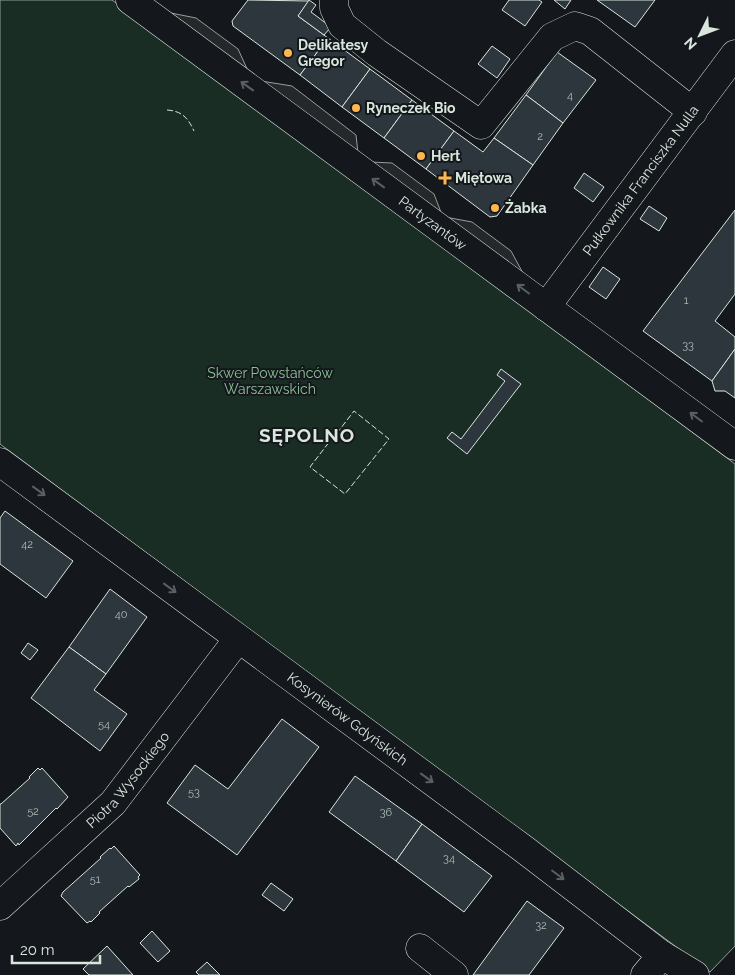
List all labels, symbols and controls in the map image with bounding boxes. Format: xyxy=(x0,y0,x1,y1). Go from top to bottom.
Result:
north arrow xyxy=(675,10,725,60)
text: N xyxy=(681,34,700,53)
place label: Delikatesy Gregor xyxy=(298,37,369,69)
marker: Delikatesy Gregor xyxy=(282,47,294,59)
one-way arrow xyxy=(240,81,254,91)
house number: 4 xyxy=(567,89,573,102)
place label: Ryneczek Bio xyxy=(366,100,456,116)
marker: Ryneczek Bio xyxy=(350,102,362,114)
street label: Pułkownika Franciszka Nulla xyxy=(579,102,702,259)
house number: 2 xyxy=(537,130,543,143)
place label: Hert xyxy=(431,148,461,164)
marker: Hert xyxy=(415,150,427,162)
place label: Miętowa xyxy=(455,170,512,186)
marker: Miętowa xyxy=(439,172,451,184)
one-way arrow xyxy=(372,177,385,188)
street label: Partyzantów xyxy=(396,193,470,254)
place label: Żabka xyxy=(505,199,546,216)
marker: Żabka xyxy=(489,202,501,214)
one-way arrow xyxy=(516,284,530,294)
house number: 1 xyxy=(684,294,689,307)
house number: 33 xyxy=(682,339,694,352)
park label: Skwer Powstańców Warszawskich xyxy=(207,365,333,397)
one-way arrow xyxy=(689,412,703,422)
district label: SĘPOLNO xyxy=(259,424,355,446)
one-way arrow xyxy=(32,486,45,497)
house number: 42 xyxy=(21,538,33,551)
one-way arrow xyxy=(163,583,177,593)
house number: 40 xyxy=(115,608,128,621)
street label: Kosynierów Gdyńskich xyxy=(284,669,411,768)
house number: 54 xyxy=(98,718,110,731)
street label: Piotra Wysockiego xyxy=(83,729,172,831)
one-way arrow xyxy=(420,773,434,783)
house number: 53 xyxy=(188,786,200,799)
house number: 52 xyxy=(27,805,39,818)
house number: 36 xyxy=(380,806,393,819)
house number: 34 xyxy=(443,852,455,865)
one-way arrow xyxy=(551,870,565,880)
house number: 51 xyxy=(90,873,101,886)
house number: 32 xyxy=(535,919,547,932)
scale bar xyxy=(12,932,100,964)
text: 20 m xyxy=(20,941,55,959)

